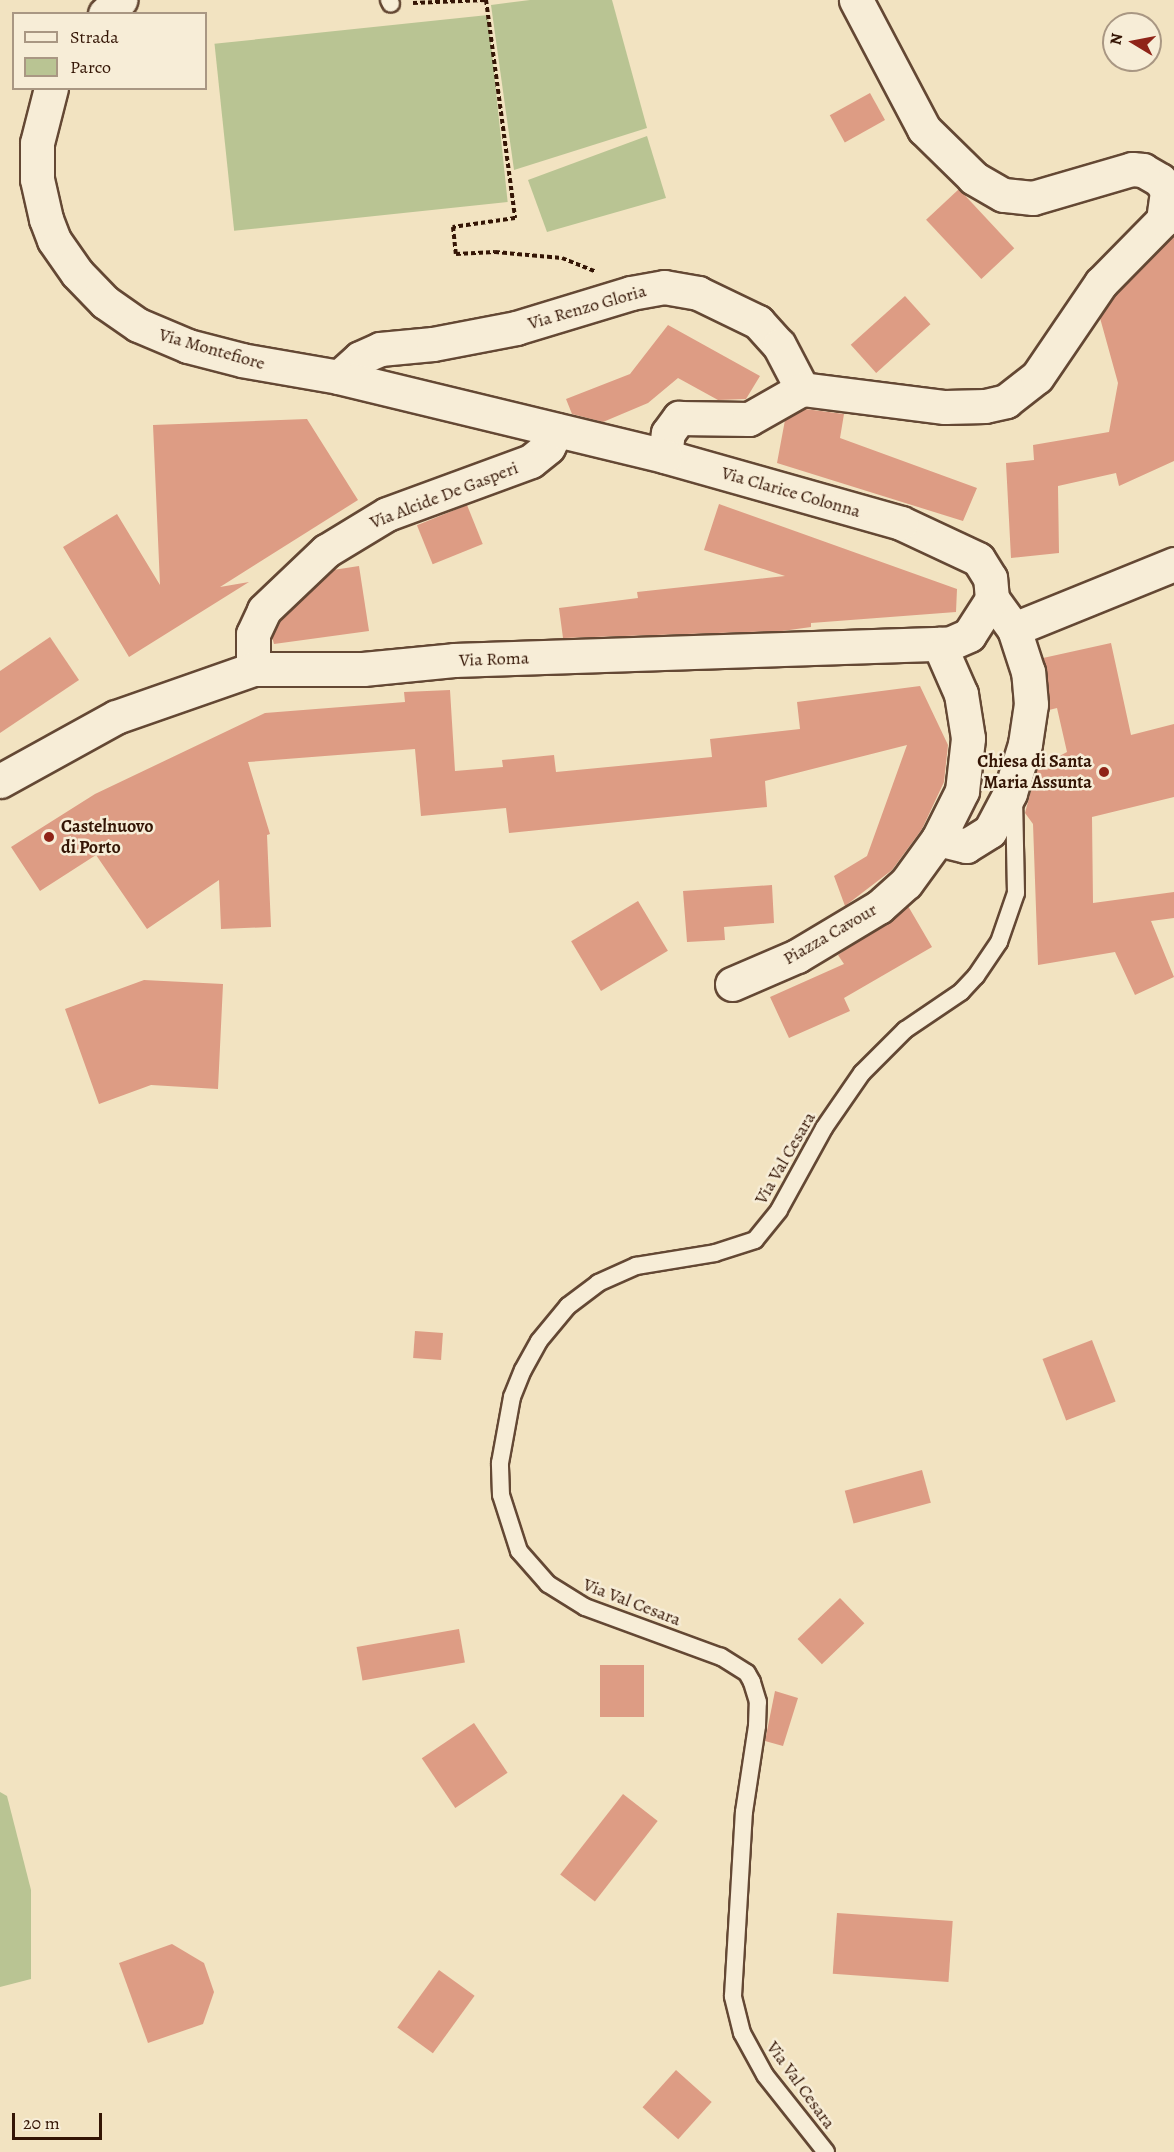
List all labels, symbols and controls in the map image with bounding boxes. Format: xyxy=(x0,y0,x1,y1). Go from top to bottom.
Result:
legend xyxy=(12,12,207,90)
north arrow xyxy=(1102,12,1162,72)
text: Strada xyxy=(70,25,119,49)
text: N xyxy=(1104,32,1128,47)
text: Parco xyxy=(70,55,111,79)
street label: Via Renzo Gloria xyxy=(525,280,649,334)
street label: Via Montefiore xyxy=(156,324,268,374)
street label: Via Alcide De Gasperi xyxy=(367,457,521,533)
street label: Via Clarice Colonna xyxy=(719,462,863,522)
street label: Via Roma xyxy=(459,647,529,671)
place label: Chiesa di Santa Maria Assunta xyxy=(977,751,1092,794)
marker: Chiesa di Santa Maria Assunta xyxy=(1097,765,1111,779)
place label: Castelnuovo di Porto xyxy=(61,816,154,858)
marker: Castelnuovo di Porto xyxy=(42,830,56,844)
street label: Piazza Cavour xyxy=(779,899,881,969)
street label: Via Val Cesara xyxy=(750,1108,820,1208)
street label: Via Val Cesara xyxy=(580,1573,684,1631)
street label: Via Val Cesara xyxy=(762,2037,840,2133)
scale bar xyxy=(15,2101,105,2139)
text: 20 m xyxy=(23,2111,60,2135)

